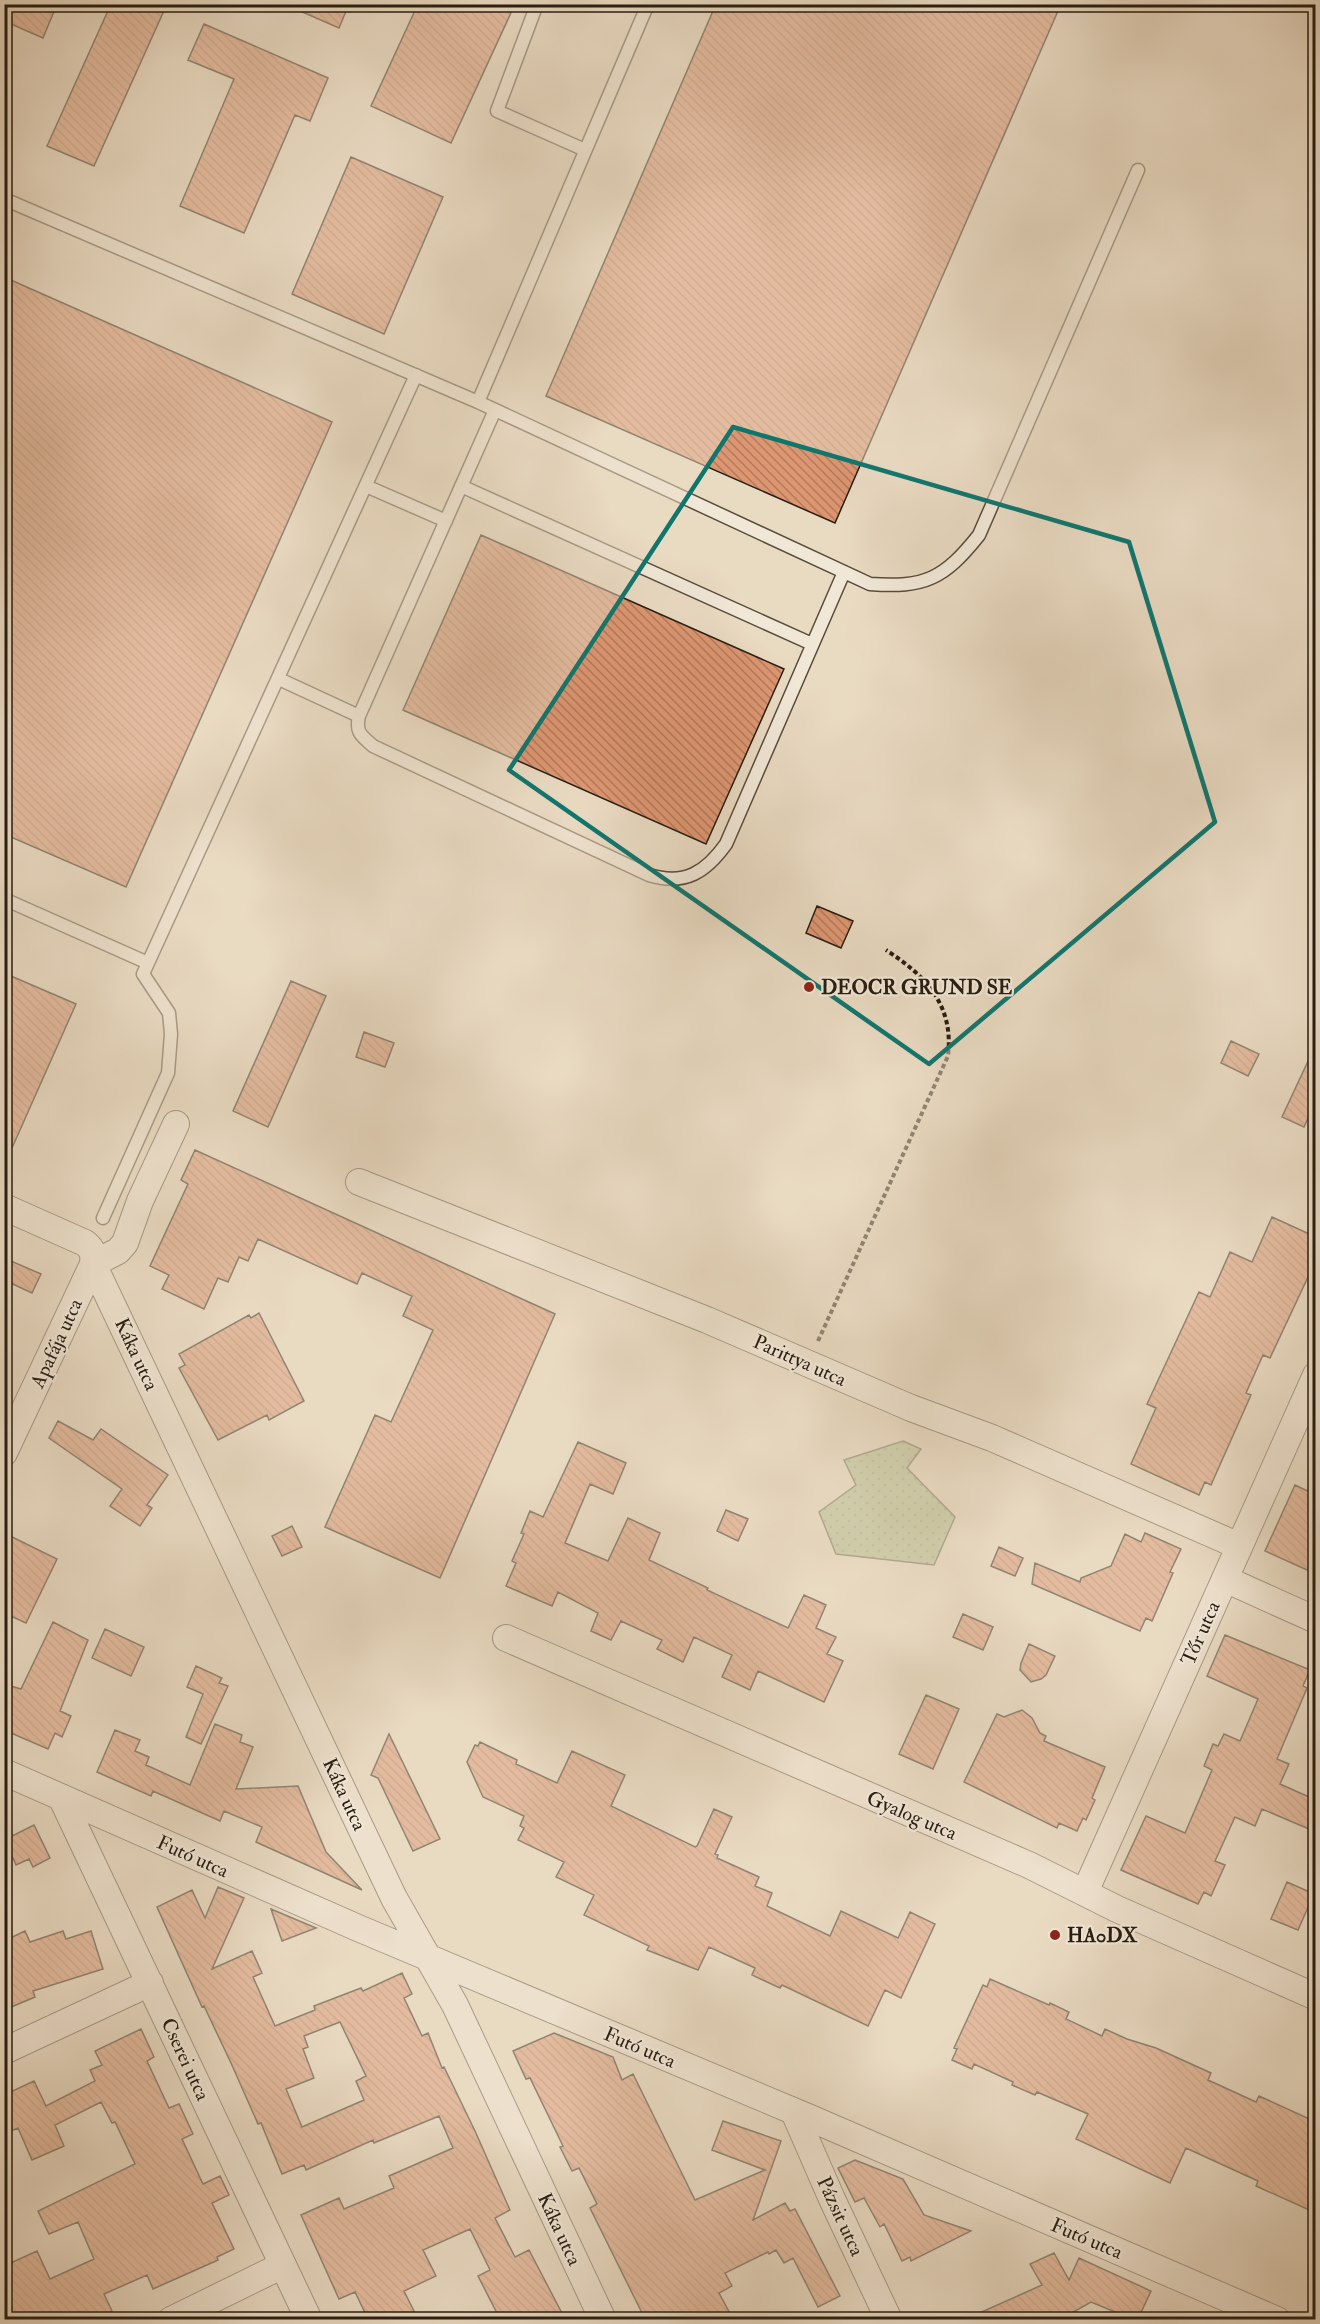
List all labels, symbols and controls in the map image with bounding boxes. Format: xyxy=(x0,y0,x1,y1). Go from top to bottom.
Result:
place label: DEOCR GRUND SE xyxy=(821,975,1013,1000)
marker: DEOCR GRUND SE xyxy=(802,980,816,994)
street label: Apafája utca xyxy=(24,1294,89,1393)
street label: Káka utca xyxy=(109,1314,164,1395)
street label: Parittya utca xyxy=(749,1329,851,1392)
street label: Tőr utca xyxy=(1175,1597,1226,1669)
street label: Káka utca xyxy=(317,1754,372,1835)
street label: Gyalog utca xyxy=(863,1785,961,1846)
street label: Futó utca xyxy=(153,1830,233,1884)
place label: HA0DX xyxy=(1067,1923,1138,1948)
marker: HA0DX xyxy=(1048,1928,1062,1942)
street label: Cserei utca xyxy=(156,2014,216,2105)
street label: Futó utca xyxy=(600,2021,680,2074)
street label: Pázsit utca xyxy=(811,2172,870,2261)
street label: Káka utca xyxy=(532,2189,587,2270)
street label: Futó utca xyxy=(1047,2212,1127,2265)

